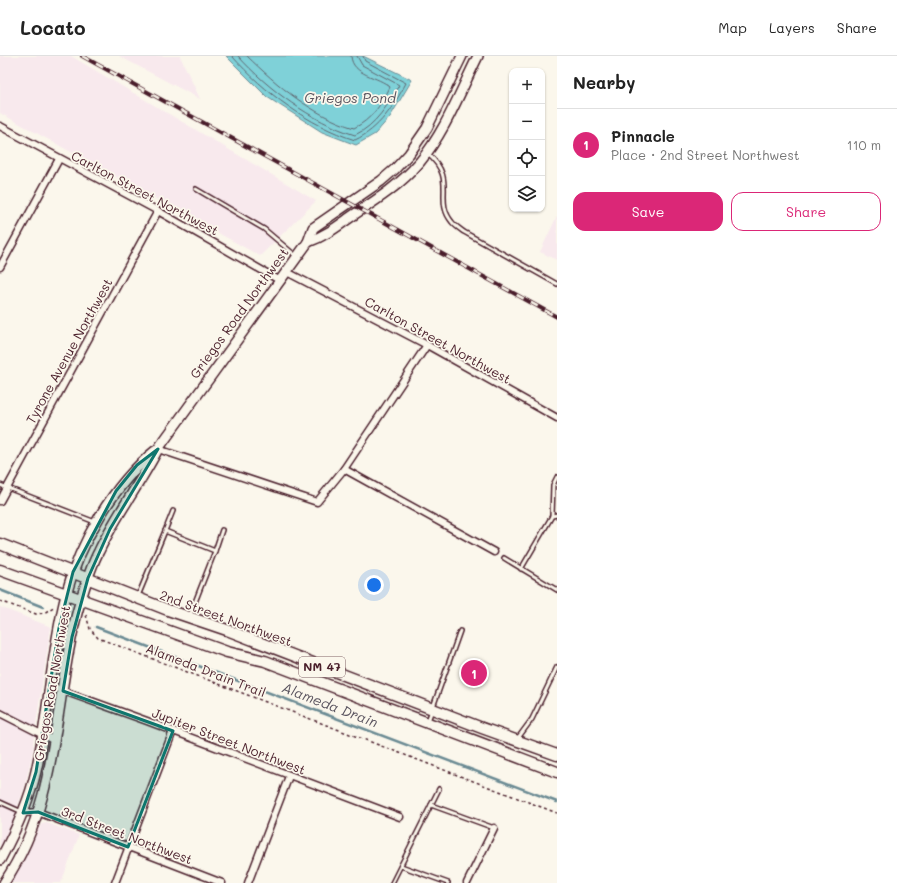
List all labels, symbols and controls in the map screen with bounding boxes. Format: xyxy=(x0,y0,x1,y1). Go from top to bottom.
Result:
text: Locato xyxy=(20,15,86,40)
text: Map xyxy=(718,18,747,37)
text: Layers xyxy=(769,18,815,37)
text: Share xyxy=(837,18,877,37)
map controls xyxy=(509,68,545,212)
button: + xyxy=(509,68,545,104)
text: Nearby xyxy=(573,71,635,93)
water label: Griegos Pond xyxy=(304,88,397,107)
button: − xyxy=(509,104,545,140)
text: Pinnacle xyxy=(611,126,675,146)
text: 1 xyxy=(583,136,589,153)
text: 110 m xyxy=(847,136,881,153)
button: locate xyxy=(509,140,545,176)
street label: Carlton Street Northwest xyxy=(69,146,222,239)
text: Place · 2nd Street Northwest xyxy=(611,146,799,163)
button: layers xyxy=(509,176,545,212)
button: Save xyxy=(573,192,723,231)
button: Share xyxy=(731,192,881,231)
street label: Griegos Road Northwest xyxy=(185,244,292,381)
street label: Tyrone Avenue Northwest xyxy=(21,275,116,427)
street label: Carlton Street Northwest xyxy=(362,292,515,387)
your location xyxy=(364,575,384,595)
street label: 2nd Street Northwest xyxy=(158,586,295,649)
street label: Griegos Road Northwest xyxy=(29,604,74,762)
street label: Alameda Drain Trail xyxy=(144,639,269,700)
road number: NM 47 xyxy=(299,657,345,677)
pin: 1 xyxy=(461,658,487,688)
water label: Alameda Drain xyxy=(280,678,381,732)
street label: Jupiter Street Northwest xyxy=(150,703,309,778)
street label: 3rd Street Northwest xyxy=(59,802,195,868)

